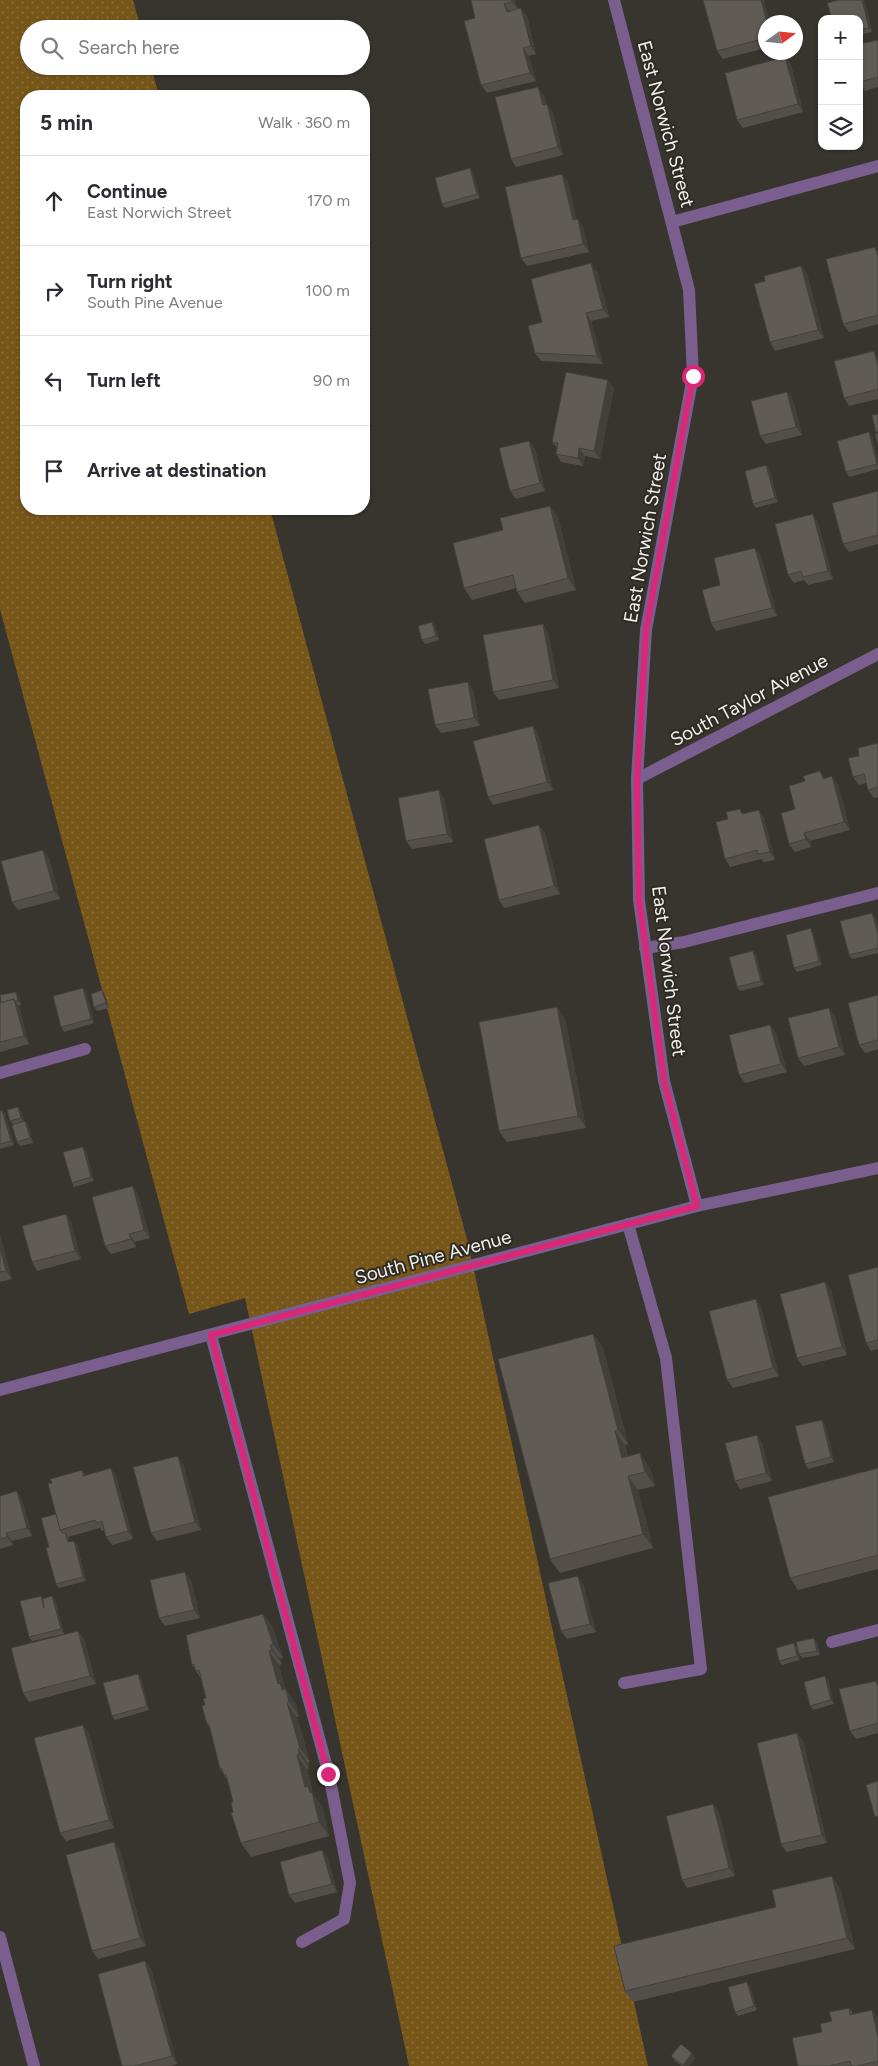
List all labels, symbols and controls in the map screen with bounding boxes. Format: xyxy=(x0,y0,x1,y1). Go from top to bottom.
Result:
north arrow xyxy=(758,15,803,60)
map controls xyxy=(818,15,863,150)
button: + xyxy=(818,15,863,60)
search box xyxy=(20,20,370,75)
icon: search xyxy=(38,34,66,62)
text: Search here xyxy=(78,36,180,59)
street label: East Norwich Street xyxy=(633,38,699,210)
button: − xyxy=(818,60,863,105)
button: layers xyxy=(818,105,863,150)
text: 5 min xyxy=(40,110,93,135)
text: Walk · 360 m xyxy=(258,113,350,132)
text: Continue xyxy=(87,180,167,203)
icon: ahead xyxy=(40,187,68,215)
text: 170 m xyxy=(307,191,350,210)
text: East Norwich Street xyxy=(87,203,232,222)
text: Turn right xyxy=(87,270,173,293)
icon: right xyxy=(40,277,68,305)
text: 100 m xyxy=(305,281,350,300)
text: South Pine Avenue xyxy=(87,293,223,312)
route start xyxy=(682,365,705,388)
icon: left xyxy=(40,367,68,395)
text: Turn left xyxy=(87,369,161,392)
text: 90 m xyxy=(313,371,350,390)
street label: East Norwich Street xyxy=(619,451,671,625)
icon: arrive xyxy=(40,457,68,485)
text: Arrive at destination xyxy=(87,459,266,482)
street label: South Taylor Avenue xyxy=(666,649,832,751)
street label: East Norwich Street xyxy=(647,884,691,1058)
street label: South Pine Avenue xyxy=(352,1225,514,1289)
route end xyxy=(317,1763,340,1786)

